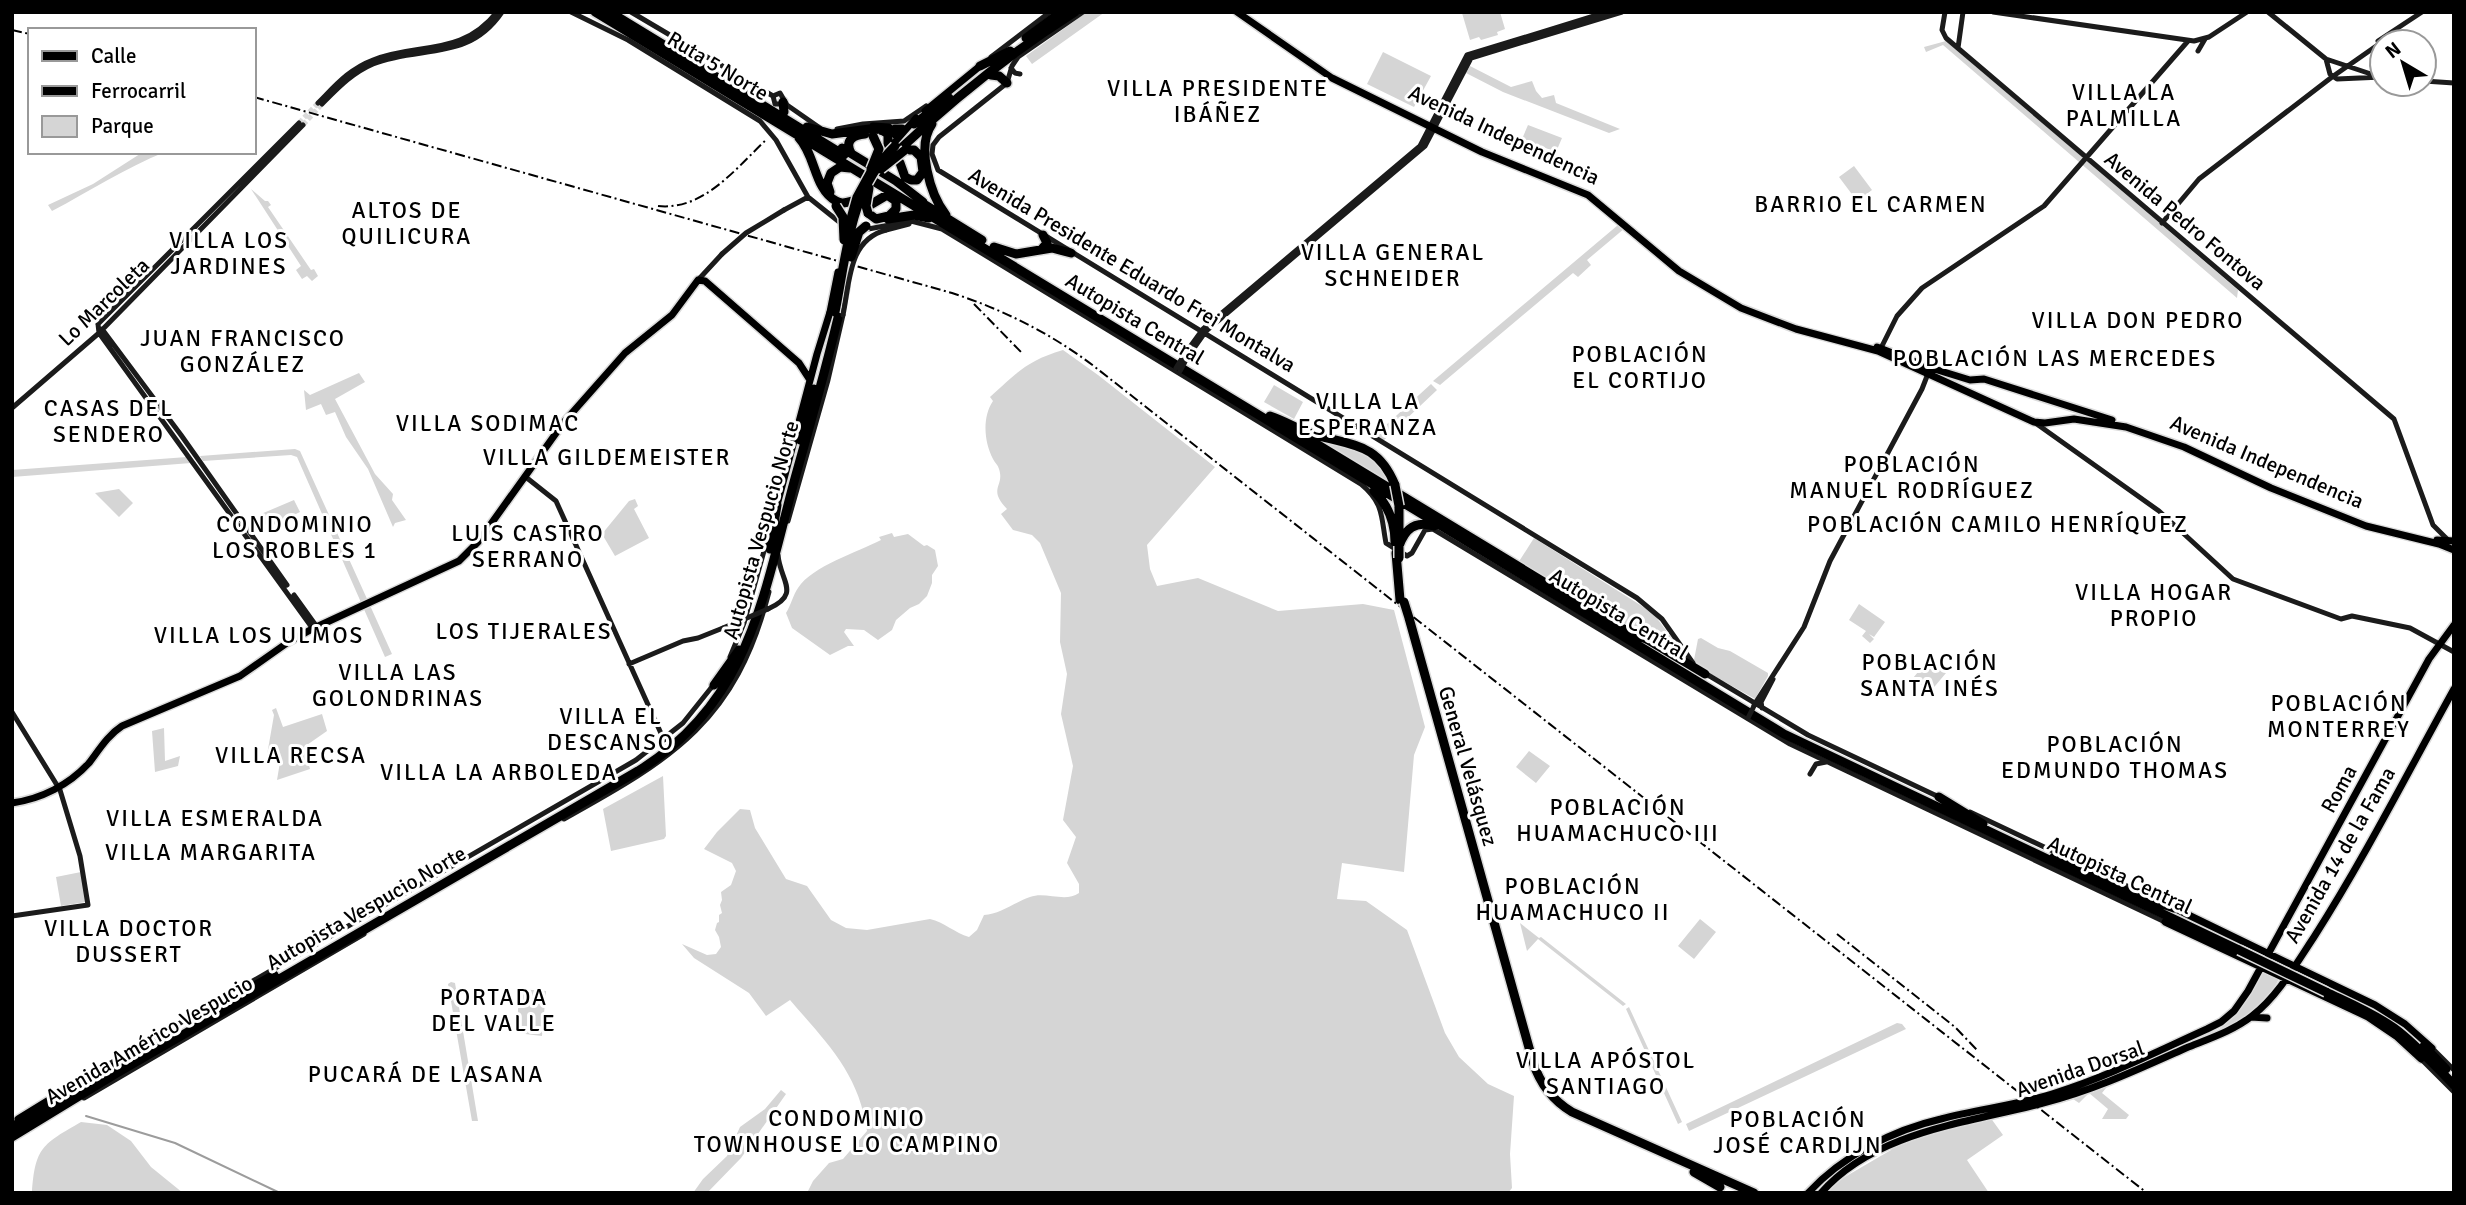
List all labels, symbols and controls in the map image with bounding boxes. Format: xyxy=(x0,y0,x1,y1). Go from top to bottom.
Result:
street label: Ruta 5 Norte xyxy=(663,26,773,106)
legend xyxy=(28,28,256,154)
north arrow xyxy=(2368,28,2438,98)
text: N xyxy=(2381,37,2406,64)
text: Calle xyxy=(91,43,137,69)
district label: VILLA PRESIDENTE IBÁÑEZ xyxy=(1107,74,1329,129)
text: Ferrocarril xyxy=(91,78,186,104)
district label: VILLA LA PALMILLA xyxy=(2066,78,2182,133)
street label: Avenida Independencia xyxy=(1404,79,1604,191)
text: Parque xyxy=(91,113,154,139)
street label: Avenida Pedro Fontova xyxy=(2099,146,2271,296)
street label: Avenida Presidente Eduardo Frei Montalva xyxy=(964,162,1300,378)
district label: BARRIO EL CARMEN xyxy=(1754,190,1988,219)
district label: ALTOS DE QUILICURA xyxy=(342,196,472,251)
district label: VILLA LOS JARDINES xyxy=(169,226,289,281)
district label: VILLA GENERAL SCHNEIDER xyxy=(1301,238,1485,293)
street label: Lo Marcoleta xyxy=(53,252,155,352)
street label: Autopista Central xyxy=(1061,267,1209,371)
district label: VILLA DON PEDRO xyxy=(2032,306,2244,335)
district label: JUAN FRANCISCO GONZÁLEZ xyxy=(140,324,346,379)
district label: POBLACIÓN EL CORTIJO xyxy=(1571,340,1709,395)
district label: POBLACIÓN LAS MERCEDES xyxy=(1893,344,2217,373)
district label: VILLA LA ESPERANZA xyxy=(1298,387,1438,442)
district label: CASAS DEL SENDERO xyxy=(44,394,174,449)
district label: VILLA SODIMAC xyxy=(396,409,580,438)
street label: Avenida Independencia xyxy=(2166,409,2368,515)
street label: Autopista Vespucio Norte xyxy=(717,418,805,642)
district label: VILLA GILDEMEISTER xyxy=(483,443,731,472)
district label: POBLACIÓN MANUEL RODRÍGUEZ xyxy=(1789,450,2035,505)
district label: CONDOMINIO LOS ROBLES 1 xyxy=(212,510,378,565)
district label: POBLACIÓN CAMILO HENRÍQUEZ xyxy=(1807,510,2189,539)
district label: LUIS CASTRO SERRANO xyxy=(451,519,605,574)
street label: Autopista Central xyxy=(1545,562,1693,666)
district label: VILLA HOGAR PROPIO xyxy=(2075,578,2233,633)
district label: LOS TIJERALES xyxy=(435,617,613,646)
district label: VILLA LOS ULMOS xyxy=(154,621,364,650)
district label: POBLACIÓN SANTA INÉS xyxy=(1860,648,2000,703)
district label: VILLA LAS GOLONDRINAS xyxy=(312,658,484,713)
street label: General Velásquez xyxy=(1433,683,1503,849)
district label: POBLACIÓN MONTERREY xyxy=(2267,689,2411,744)
district label: VILLA EL DESCANSO xyxy=(547,702,675,757)
district label: POBLACIÓN EDMUNDO THOMAS xyxy=(2001,730,2229,785)
district label: VILLA RECSA xyxy=(215,741,367,770)
district label: VILLA LA ARBOLEDA xyxy=(380,758,618,787)
street label: Roma xyxy=(2315,761,2363,817)
street label: Avenida 14 de la Fama xyxy=(2279,762,2401,948)
district label: POBLACIÓN HUAMACHUCO III xyxy=(1516,793,1720,848)
district label: VILLA ESMERALDA xyxy=(106,804,324,833)
street label: Autopista Central xyxy=(2043,830,2197,920)
district label: VILLA MARGARITA xyxy=(105,838,317,867)
street label: Autopista Vespucio Norte xyxy=(261,840,471,976)
district label: POBLACIÓN HUAMACHUCO II xyxy=(1476,872,1670,927)
district label: VILLA DOCTOR DUSSERT xyxy=(44,914,214,969)
street label: Avenida Américo Vespucio xyxy=(41,970,257,1110)
district label: PORTADA DEL VALLE xyxy=(431,983,557,1038)
street label: Avenida Dorsal xyxy=(2012,1035,2148,1103)
district label: VILLA APÓSTOL SANTIAGO xyxy=(1516,1046,1696,1101)
district label: PUCARÁ DE LASANA xyxy=(308,1060,544,1089)
district label: CONDOMINIO TOWNHOUSE LO CAMPINO xyxy=(694,1104,1000,1159)
district label: POBLACIÓN JOSÉ CARDIJN xyxy=(1713,1105,1883,1160)

